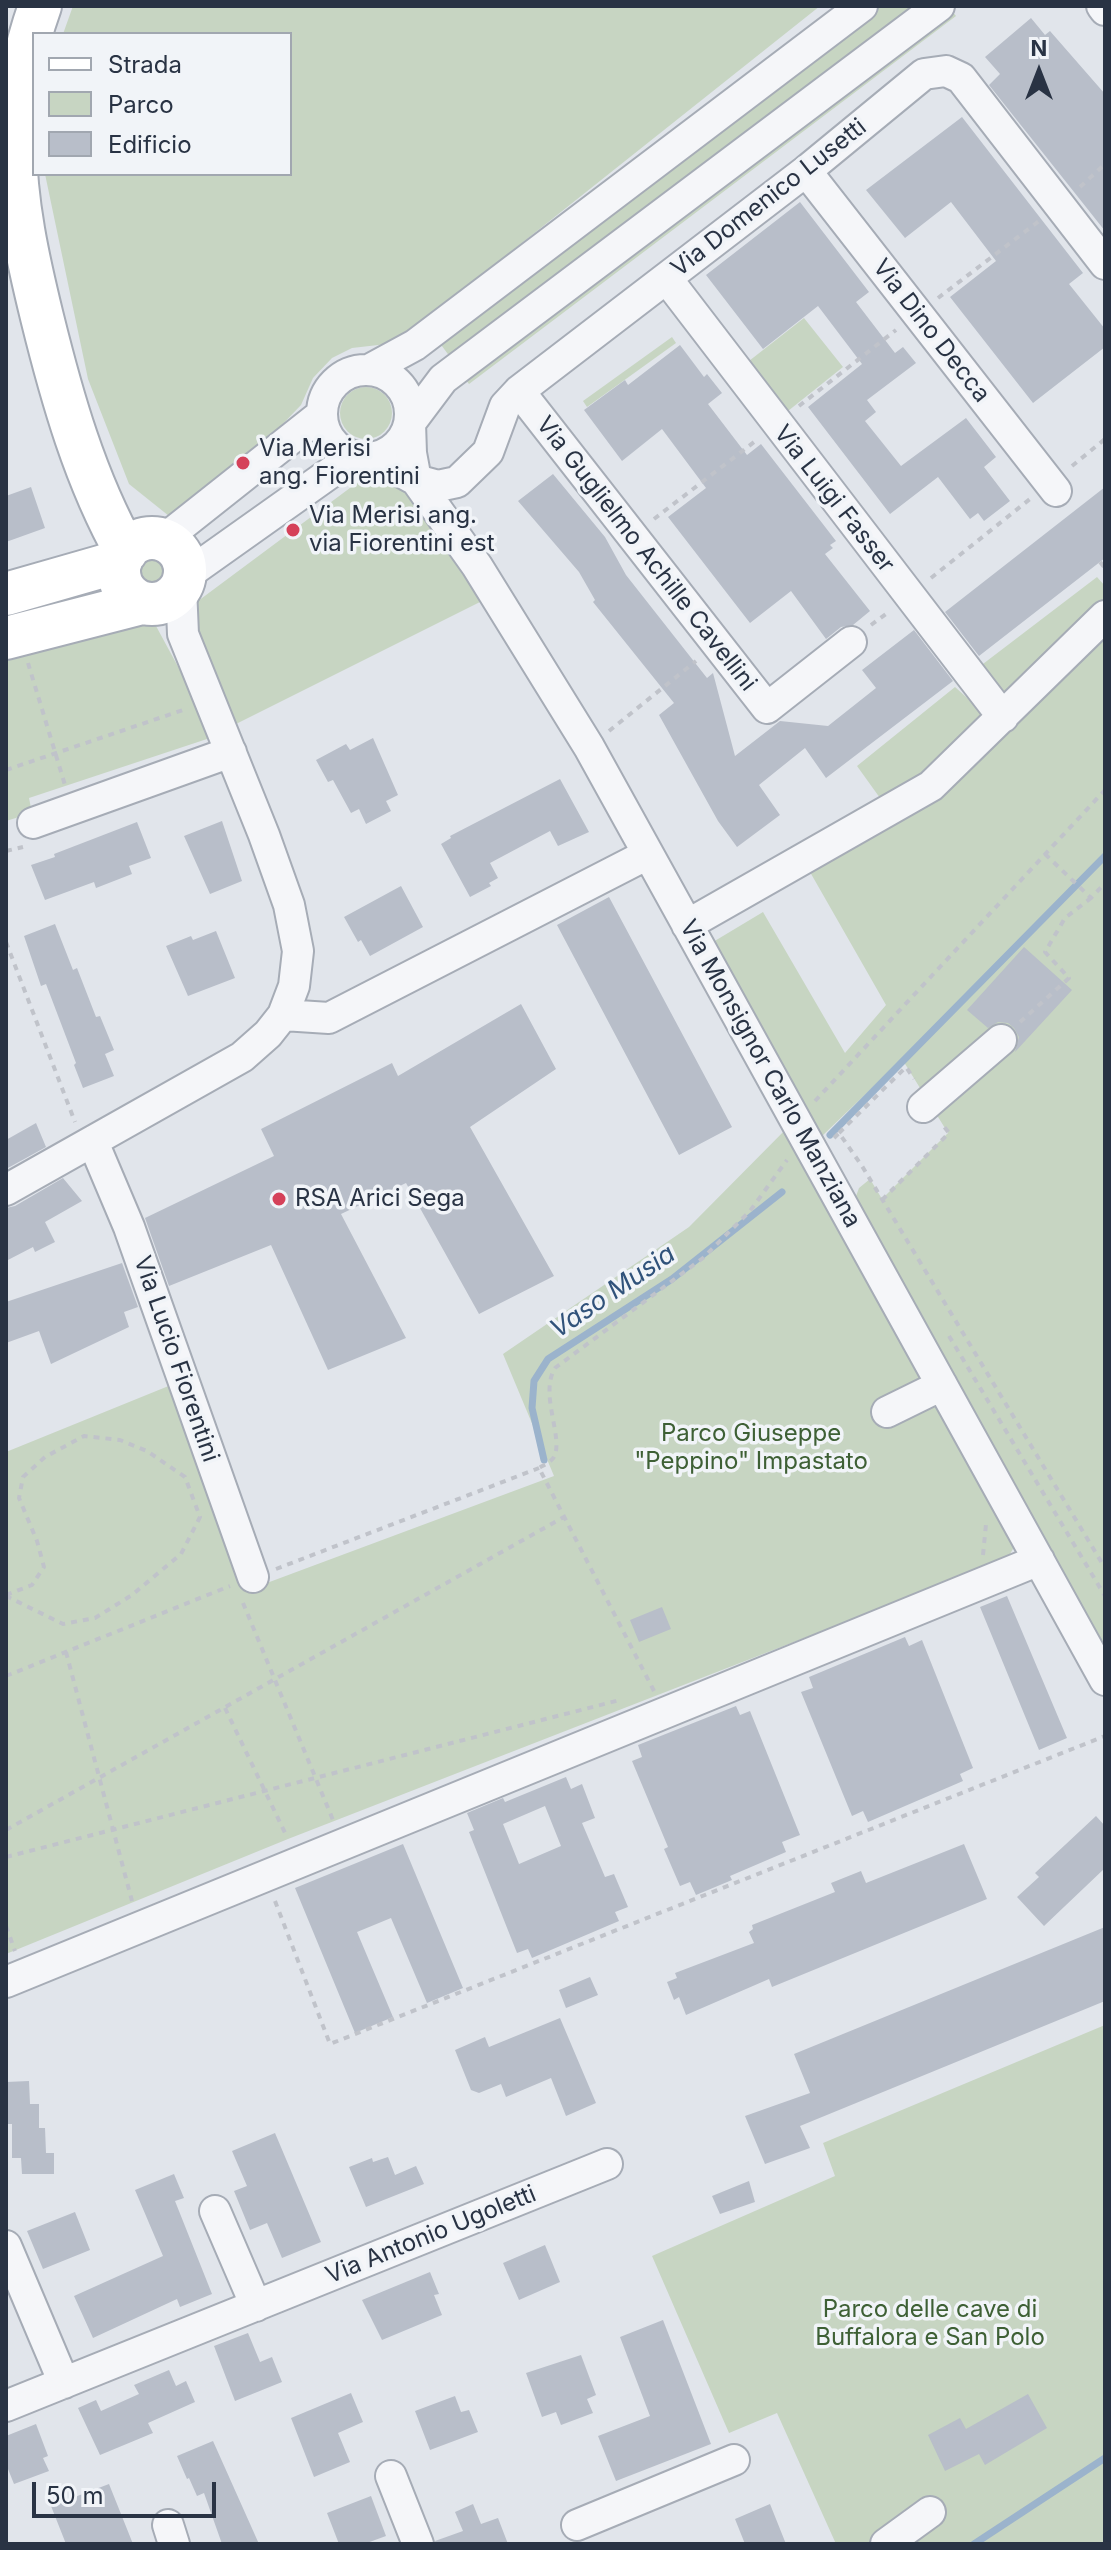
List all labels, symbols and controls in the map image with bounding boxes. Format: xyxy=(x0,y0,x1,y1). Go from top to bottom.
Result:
legend xyxy=(32,32,292,176)
north arrow xyxy=(999,32,1079,112)
text: N xyxy=(1031,35,1047,61)
text: Strada xyxy=(108,50,182,79)
text: Parco xyxy=(108,90,174,119)
street label: Via Domenico Lusetti xyxy=(666,113,872,283)
text: Edificio xyxy=(108,130,192,159)
street label: Via Dino Decca xyxy=(866,254,996,408)
street label: Via Guglielmo Achille Cavellini xyxy=(530,411,762,697)
street label: Via Luigi Fasser xyxy=(768,420,900,578)
place label: Via Merisi ang. Fiorentini xyxy=(259,435,420,491)
marker: Via Merisi ang. Fiorentini xyxy=(234,454,252,472)
place label: Via Merisi ang. via Fiorentini est xyxy=(309,502,495,558)
marker: Via Merisi ang. via Fiorentini est xyxy=(284,521,302,539)
street label: Via Monsignor Carlo Manziana xyxy=(673,915,867,1233)
place label: RSA Arici Sega xyxy=(295,1185,465,1213)
marker: RSA Arici Sega xyxy=(270,1190,288,1208)
water label: Vaso Musia xyxy=(545,1239,681,1345)
street label: Via Lucio Fiorentini xyxy=(127,1252,225,1466)
park label: Parco Giuseppe "Peppino" Impastato xyxy=(634,1420,868,1476)
street label: Via Antonio Ugoletti xyxy=(322,2180,540,2290)
park label: Parco delle cave di Buffalora e San Polo xyxy=(815,2296,1045,2352)
scale bar xyxy=(36,2466,220,2516)
text: 50 m xyxy=(46,2481,104,2510)

